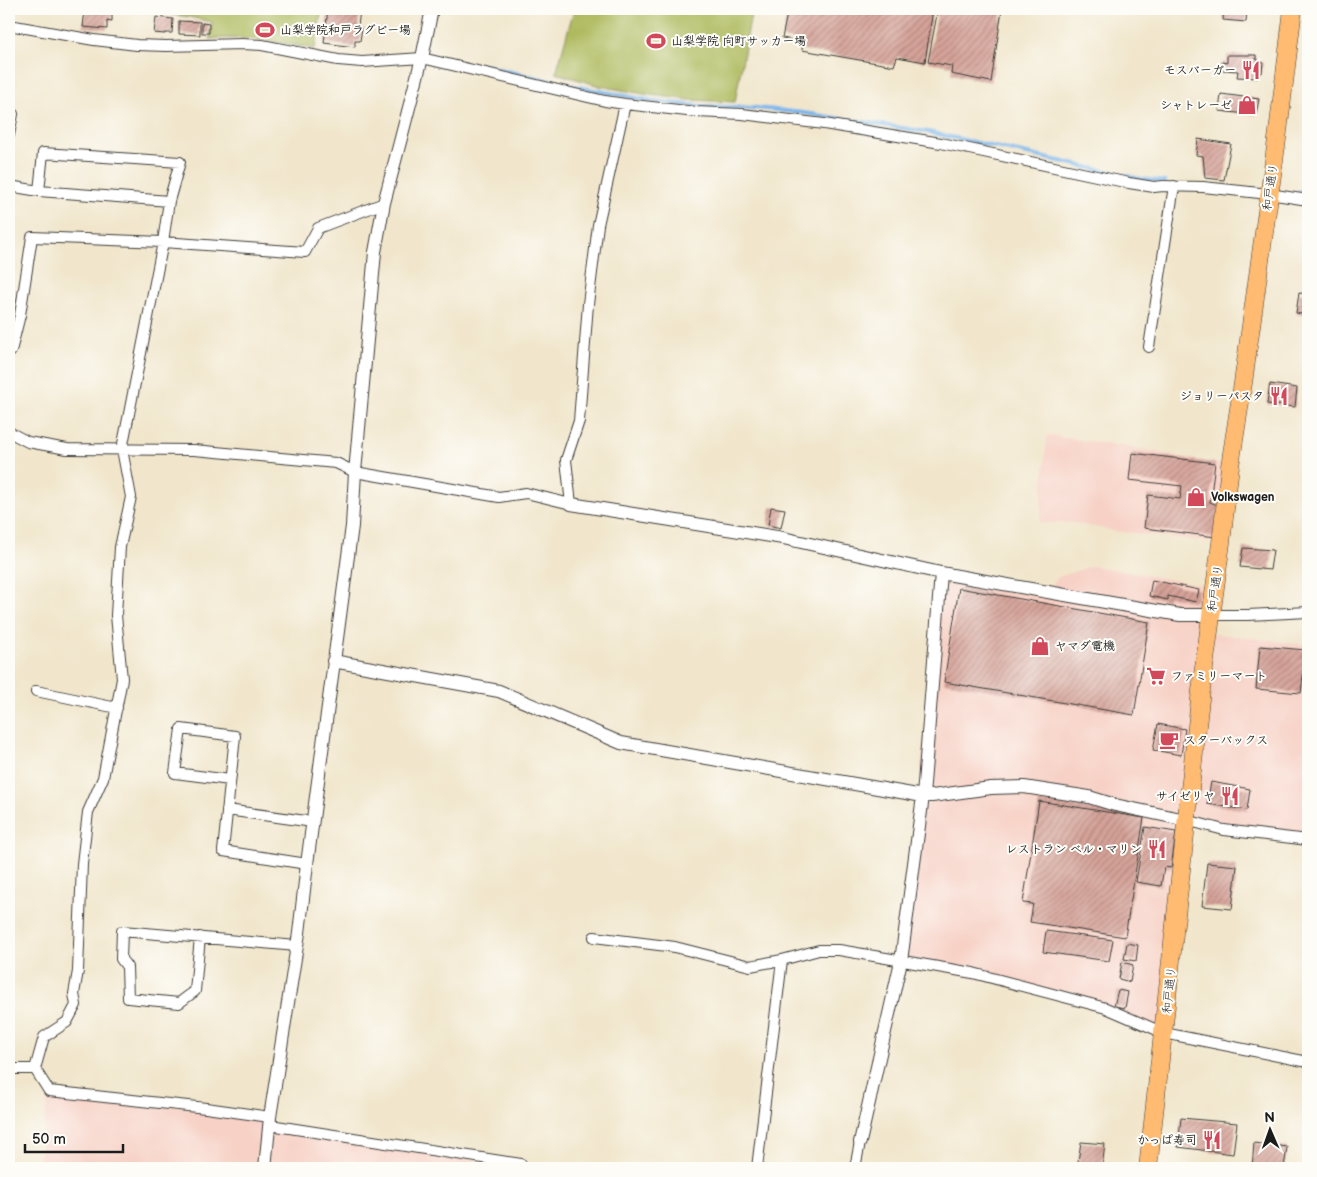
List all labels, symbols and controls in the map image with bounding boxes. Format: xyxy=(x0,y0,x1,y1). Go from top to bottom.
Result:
sports icon: 山梨学院和戸ラグビー場 xyxy=(254,19,276,41)
place label: 山梨学院和戸ラグビー場 xyxy=(280,23,411,38)
sports icon: 山梨学院 向町サッカー場 xyxy=(645,30,667,52)
place label: 山梨学院 向町サッカー場 xyxy=(671,34,806,49)
restaurant icon: モスバーガー xyxy=(1240,59,1262,81)
place label: モスバーガー xyxy=(1164,63,1236,78)
shop icon: シャトレーゼ xyxy=(1236,94,1258,116)
place label: シャトレーゼ xyxy=(1160,98,1232,113)
street label: 和戸通り xyxy=(1260,162,1281,212)
restaurant icon: ジョリーパスタ xyxy=(1268,385,1290,407)
place label: ジョリーパスタ xyxy=(1180,389,1264,404)
shop icon: Volkswagen xyxy=(1185,486,1207,508)
place label: Volkswagen xyxy=(1211,490,1275,505)
street label: 和戸通り xyxy=(1205,563,1226,613)
shop icon: ヤマダ電機 xyxy=(1029,635,1051,657)
place label: ヤマダ電機 xyxy=(1055,639,1115,654)
supermarket icon: ファミリーマート xyxy=(1145,665,1167,687)
place label: ファミリーマート xyxy=(1171,669,1267,684)
cafe icon: スターバックス xyxy=(1158,729,1180,751)
place label: スターバックス xyxy=(1184,733,1268,748)
restaurant icon: サイゼリヤ xyxy=(1219,785,1241,807)
place label: サイゼリヤ xyxy=(1156,789,1215,804)
restaurant icon: レストラン ベル・マリン xyxy=(1146,838,1168,860)
place label: レストラン ベル・マリン xyxy=(1006,842,1142,857)
street label: 和戸通り xyxy=(1160,965,1179,1015)
north arrow xyxy=(1244,1104,1294,1154)
text: N xyxy=(1264,1109,1275,1126)
scale bar xyxy=(25,1122,122,1154)
restaurant icon: かっぱ寿司 xyxy=(1201,1129,1223,1151)
text: 50 m xyxy=(32,1130,66,1149)
place label: かっぱ寿司 xyxy=(1137,1133,1197,1148)

